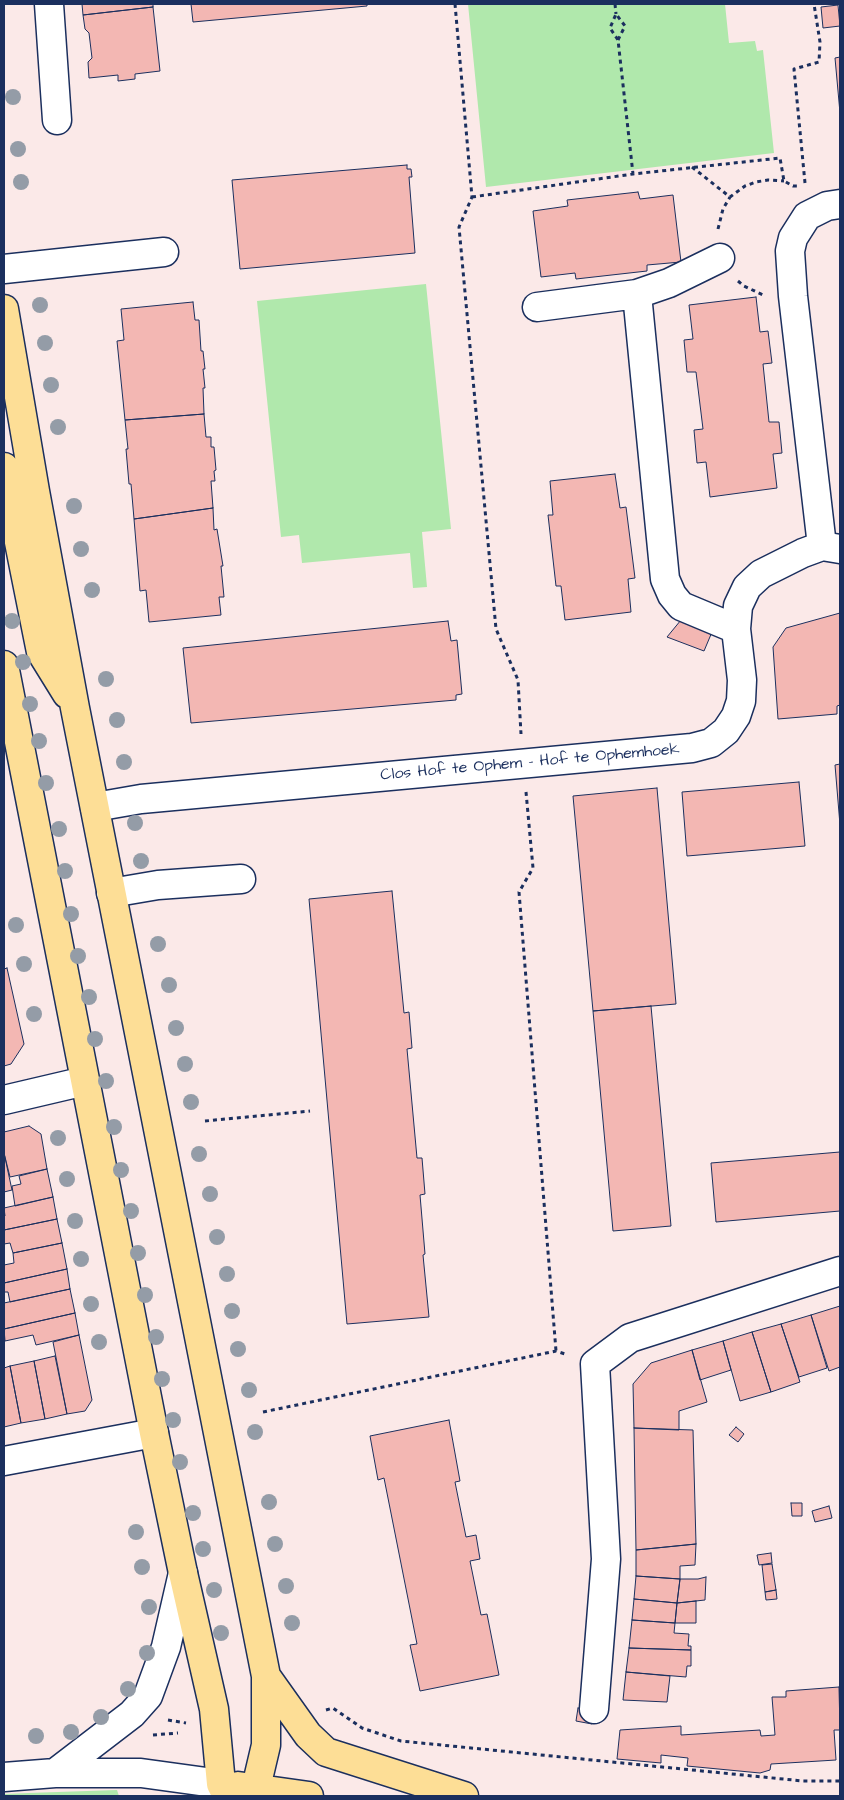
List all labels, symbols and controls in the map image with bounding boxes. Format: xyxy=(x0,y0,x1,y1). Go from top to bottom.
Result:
street label: Clos Hof te Ophem - Hof te Ophemhoek xyxy=(380,740,680,786)

